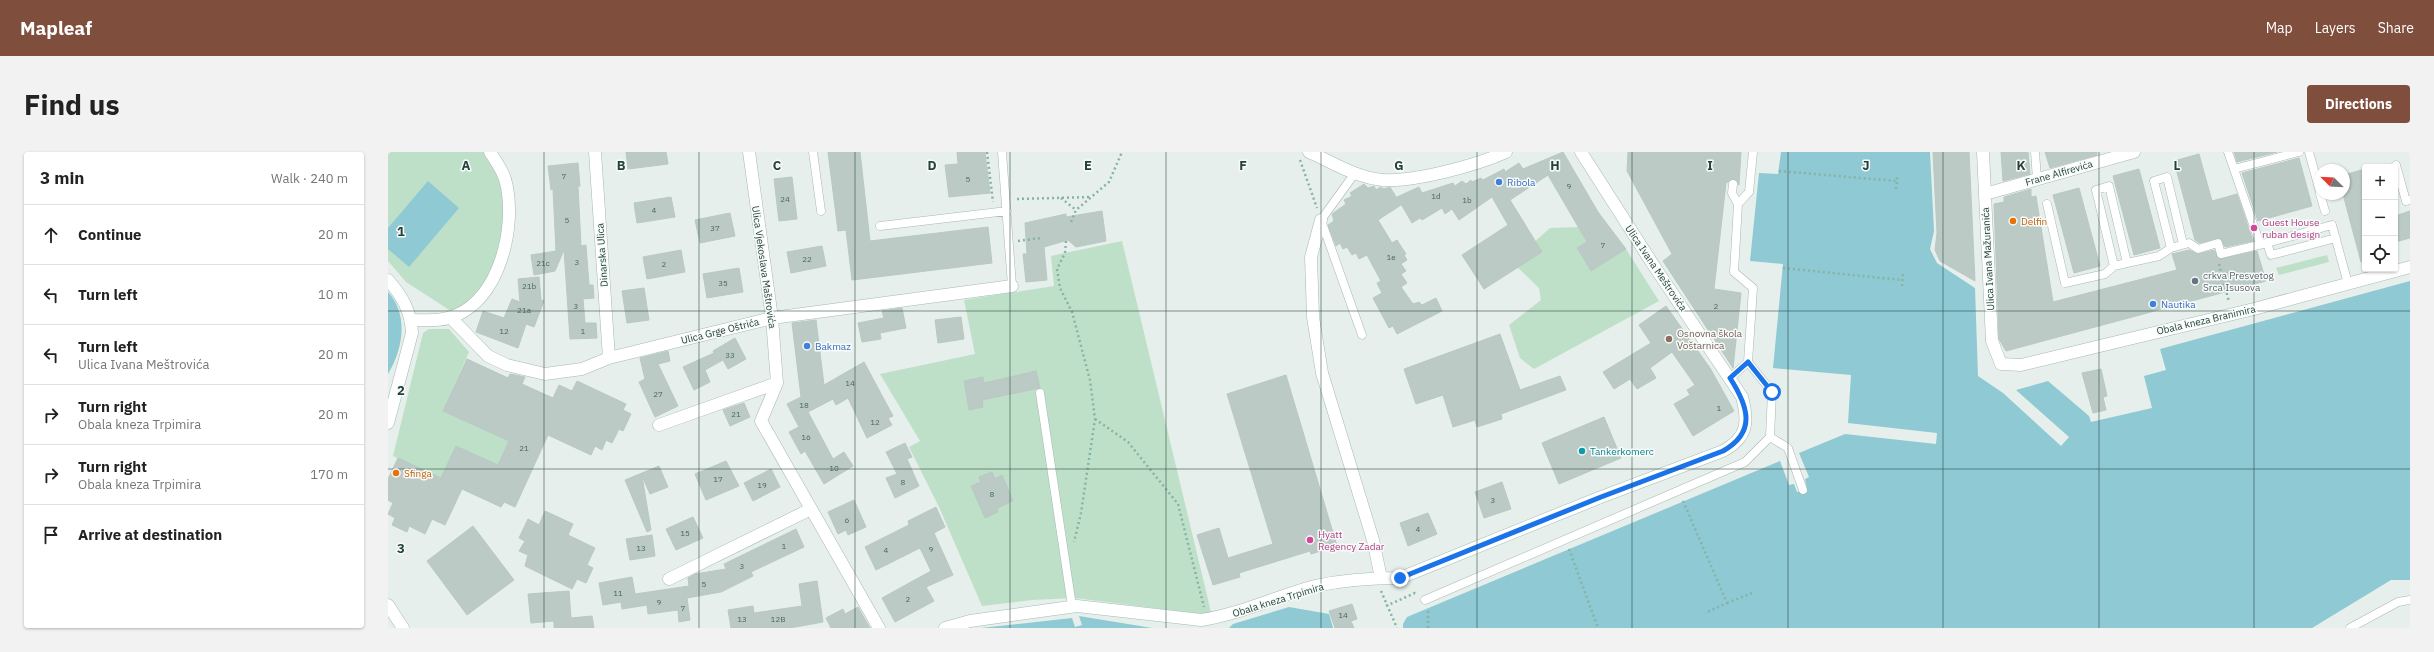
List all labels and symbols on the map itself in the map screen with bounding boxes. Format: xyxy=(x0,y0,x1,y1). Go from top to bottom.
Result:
text: A xyxy=(462,157,471,174)
text: B xyxy=(617,157,626,174)
text: C xyxy=(773,157,782,174)
text: D xyxy=(927,157,937,174)
text: E xyxy=(1084,157,1092,174)
text: F xyxy=(1239,157,1247,174)
text: G xyxy=(1394,157,1404,174)
text: H xyxy=(1550,157,1560,174)
text: I xyxy=(1707,157,1713,174)
text: J xyxy=(1862,157,1870,174)
text: K xyxy=(2016,157,2026,174)
street label: Frane Alfirevića xyxy=(2024,157,2095,189)
text: L xyxy=(2174,157,2181,174)
north arrow xyxy=(2314,164,2350,200)
house number: 7 xyxy=(562,171,567,181)
house number: 5 xyxy=(966,174,971,184)
place label: Ribola xyxy=(1507,176,1536,189)
marker: Ribola xyxy=(1494,177,1504,187)
house number: 9 xyxy=(1567,181,1572,191)
house number: 1d xyxy=(1431,191,1441,201)
house number: 24 xyxy=(780,194,790,204)
house number: 1b xyxy=(1462,195,1472,205)
house number: 4 xyxy=(652,205,657,215)
street label: Ulica Vjekoslava Maštrovića xyxy=(749,205,779,330)
street label: Ulica Ivana Mažuranića xyxy=(1979,206,1997,311)
house number: 5 xyxy=(565,215,570,225)
place label: Delfin xyxy=(2021,215,2047,228)
marker: Delfin xyxy=(2008,216,2018,226)
place label: Guest House ruban design xyxy=(2262,216,2320,241)
street label: Dinarska Ulica xyxy=(593,222,611,287)
street label: Ulica Ivana Meštrovića xyxy=(1622,222,1690,314)
text: 1 xyxy=(397,223,405,240)
house number: 37 xyxy=(710,223,720,233)
marker: Guest House ruban design xyxy=(2249,223,2259,233)
house number: 7 xyxy=(1601,240,1606,250)
house number: 1e xyxy=(1386,252,1396,262)
house number: 22 xyxy=(802,254,812,264)
house number: 3 xyxy=(575,257,580,267)
house number: 21c xyxy=(536,258,550,268)
house number: 2 xyxy=(662,259,667,269)
place label: crkva Presvetog Srca Isusova xyxy=(2203,269,2275,294)
marker: crkva Presvetog Srca Isusova xyxy=(2190,276,2200,286)
house number: 35 xyxy=(718,278,728,288)
house number: 21b xyxy=(522,281,536,291)
place label: Nautika xyxy=(2161,298,2196,311)
marker: Nautika xyxy=(2148,299,2158,309)
house number: 3 xyxy=(574,301,579,311)
house number: 2 xyxy=(1714,301,1719,311)
street label: Obala kneza Branimira xyxy=(2155,302,2257,338)
house number: 21a xyxy=(517,305,532,315)
street label: Ulica Grge Oštrića xyxy=(680,315,761,347)
house number: 12 xyxy=(499,326,509,336)
house number: 1 xyxy=(581,326,586,336)
place label: Osnovna škola Voštarnica xyxy=(1677,327,1743,352)
marker: Osnovna škola Voštarnica xyxy=(1664,334,1674,344)
place label: Bakmaz xyxy=(815,340,851,353)
marker: Bakmaz xyxy=(802,341,812,351)
house number: 33 xyxy=(725,350,735,360)
house number: 14 xyxy=(845,378,855,388)
text: 2 xyxy=(397,382,405,399)
route start xyxy=(1763,383,1781,401)
house number: 27 xyxy=(653,389,663,399)
house number: 18 xyxy=(799,400,809,410)
house number: 1 xyxy=(1717,403,1722,413)
house number: 21 xyxy=(731,409,741,419)
house number: 12 xyxy=(870,417,880,427)
house number: 16 xyxy=(801,432,811,442)
house number: 21 xyxy=(519,443,529,453)
place label: Tankerkomerc xyxy=(1590,445,1654,458)
marker: Tankerkomerc xyxy=(1577,446,1587,456)
house number: 10 xyxy=(829,463,839,473)
place label: Sfinga xyxy=(404,467,432,480)
marker: Sfinga xyxy=(391,468,401,478)
house number: 17 xyxy=(713,474,723,484)
house number: 8 xyxy=(901,477,906,487)
house number: 19 xyxy=(757,480,767,490)
house number: 8 xyxy=(990,489,995,499)
house number: 3 xyxy=(1491,495,1496,505)
house number: 6 xyxy=(845,515,850,525)
house number: 4 xyxy=(1416,524,1421,534)
house number: 15 xyxy=(680,528,690,538)
place label: Hyatt Regency Zadar xyxy=(1318,528,1385,553)
marker: Hyatt Regency Zadar xyxy=(1305,535,1315,545)
text: 3 xyxy=(397,540,405,557)
house number: 1 xyxy=(782,541,787,551)
house number: 13 xyxy=(636,543,646,553)
house number: 9 xyxy=(929,544,934,554)
house number: 4 xyxy=(884,545,889,555)
house number: 3 xyxy=(740,561,745,571)
route end xyxy=(1391,569,1409,587)
house number: 5 xyxy=(702,579,707,589)
street label: Obala kneza Trpimira xyxy=(1231,580,1326,620)
house number: 11 xyxy=(613,588,623,598)
house number: 2 xyxy=(906,594,911,604)
house number: 9 xyxy=(657,597,662,607)
house number: 7 xyxy=(681,603,686,613)
house number: 14 xyxy=(1338,610,1348,620)
house number: 13 xyxy=(737,614,747,624)
house number: 12B xyxy=(771,614,785,624)

